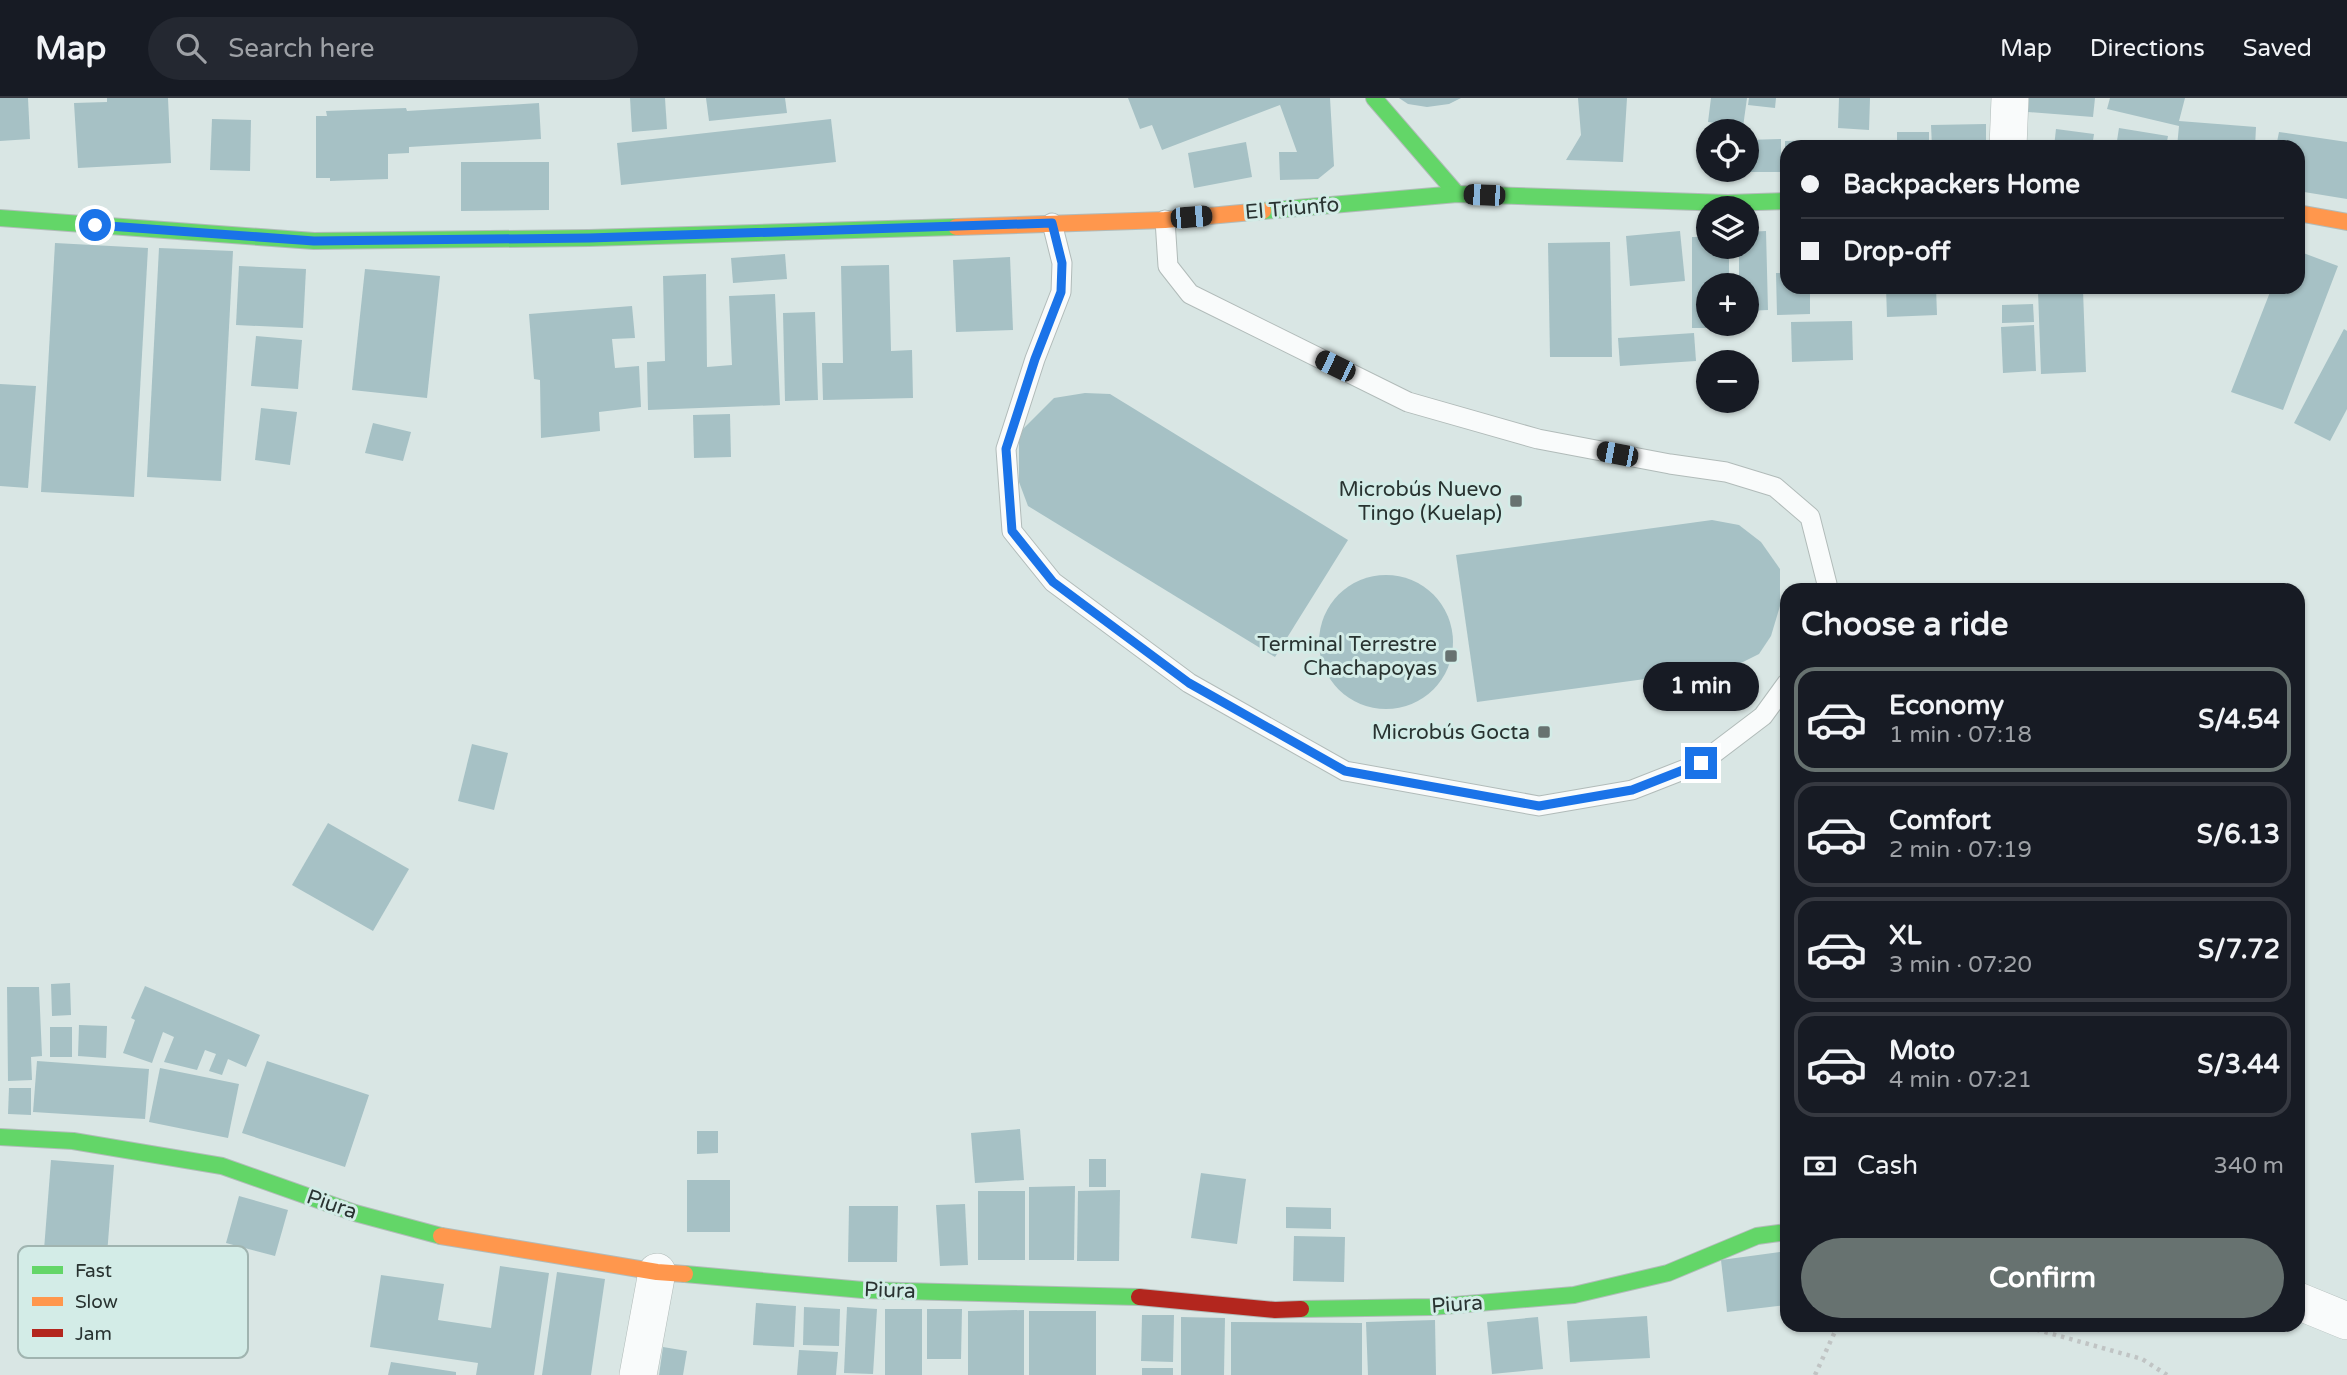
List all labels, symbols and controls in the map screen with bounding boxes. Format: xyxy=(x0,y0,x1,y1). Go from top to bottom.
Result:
search box xyxy=(148,17,638,80)
text: Map xyxy=(35,29,106,68)
icon: search xyxy=(172,29,210,67)
text: Search here xyxy=(228,33,374,64)
text: Map xyxy=(2000,34,2052,63)
text: Directions xyxy=(2090,34,2205,63)
text: Saved xyxy=(2243,34,2312,63)
map controls xyxy=(1696,119,1759,413)
button: locate xyxy=(1696,119,1759,182)
text: Backpackers Home xyxy=(1843,169,2080,200)
car xyxy=(1463,184,1506,206)
street label: El Triunfo xyxy=(1244,192,1340,225)
button: layers xyxy=(1696,196,1759,259)
car xyxy=(1170,205,1213,229)
route start xyxy=(79,209,111,241)
text: Drop-off xyxy=(1843,236,1950,267)
button: + xyxy=(1696,273,1759,336)
car xyxy=(1312,347,1359,385)
button: − xyxy=(1696,350,1759,413)
car xyxy=(1595,440,1640,468)
place label: Microbús Nuevo Tingo (Kuelap) xyxy=(1339,477,1502,526)
marker: Microbús Nuevo Tingo (Kuelap) xyxy=(1508,493,1524,509)
text: Choose a ride xyxy=(1801,606,2008,644)
place label: Terminal Terrestre Chachapoyas xyxy=(1257,632,1437,681)
marker: Terminal Terrestre Chachapoyas xyxy=(1443,648,1459,664)
callout: 1 min xyxy=(1643,662,1759,710)
text: 1 min xyxy=(1670,672,1732,700)
icon: car xyxy=(1805,688,1868,751)
text: Economy xyxy=(1889,690,2004,721)
text: S/4.54 xyxy=(2198,704,2280,735)
place label: Microbús Gocta xyxy=(1372,720,1530,745)
text: 1 min · 07:18 xyxy=(1889,721,2032,749)
marker: Microbús Gocta xyxy=(1536,724,1552,740)
route end xyxy=(1685,747,1717,779)
icon: car xyxy=(1805,803,1868,866)
text: Comfort xyxy=(1889,805,1991,836)
text: S/6.13 xyxy=(2197,819,2280,850)
text: 2 min · 07:19 xyxy=(1889,836,2032,864)
icon: car xyxy=(1805,918,1868,981)
text: XL xyxy=(1889,920,1921,951)
text: S/7.72 xyxy=(2198,934,2280,965)
text: 3 min · 07:20 xyxy=(1889,951,2032,979)
icon: car xyxy=(1805,1033,1868,1096)
text: Moto xyxy=(1889,1035,1955,1066)
text: S/3.44 xyxy=(2197,1049,2280,1080)
text: 4 min · 07:21 xyxy=(1889,1066,2032,1094)
icon: cash xyxy=(1801,1147,1839,1185)
text: Cash xyxy=(1857,1150,1918,1181)
text: 340 m xyxy=(2214,1152,2284,1180)
street label: Piura xyxy=(303,1184,360,1225)
button: Confirm xyxy=(1801,1238,2284,1318)
legend xyxy=(18,1246,248,1358)
text: Fast xyxy=(75,1260,112,1282)
street label: Piura xyxy=(864,1277,916,1304)
street label: Piura xyxy=(1430,1290,1484,1319)
text: Slow xyxy=(75,1291,118,1313)
text: Jam xyxy=(75,1323,112,1345)

